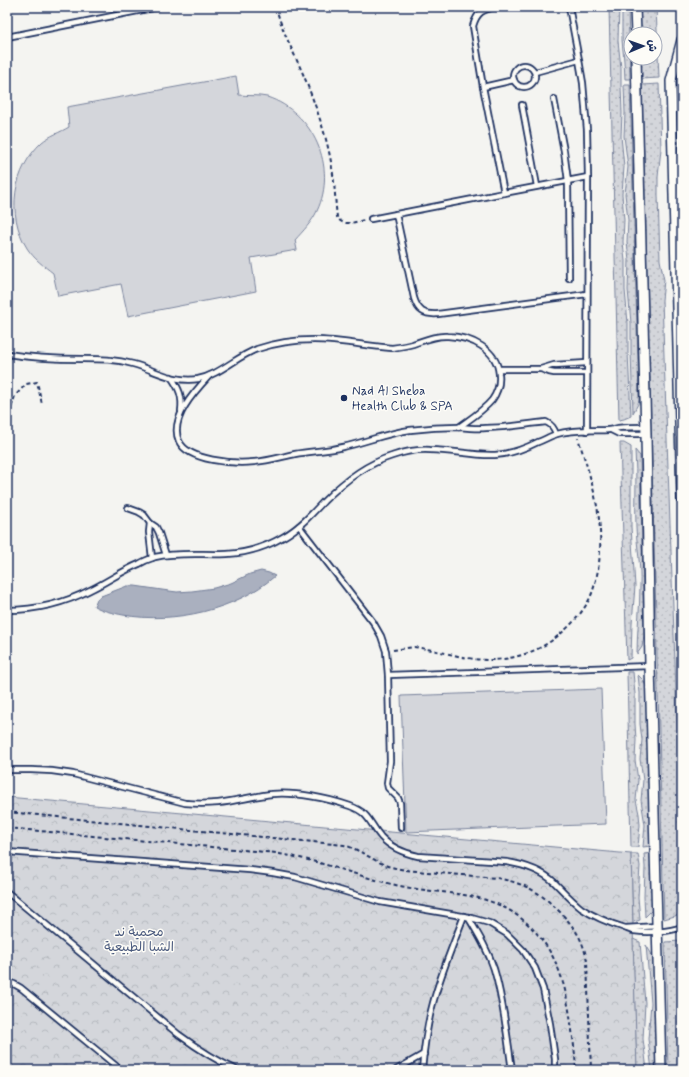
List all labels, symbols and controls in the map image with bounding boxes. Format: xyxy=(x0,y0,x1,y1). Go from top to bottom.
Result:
north arrow xyxy=(623,26,663,66)
text: ش xyxy=(645,39,659,52)
place label: Nad Al Sheba Health Club & SPA xyxy=(352,383,453,415)
marker: Nad Al Sheba Health Club & SPA xyxy=(339,393,349,403)
park label: محمية ند الشبا الطبيعية xyxy=(104,924,174,956)

